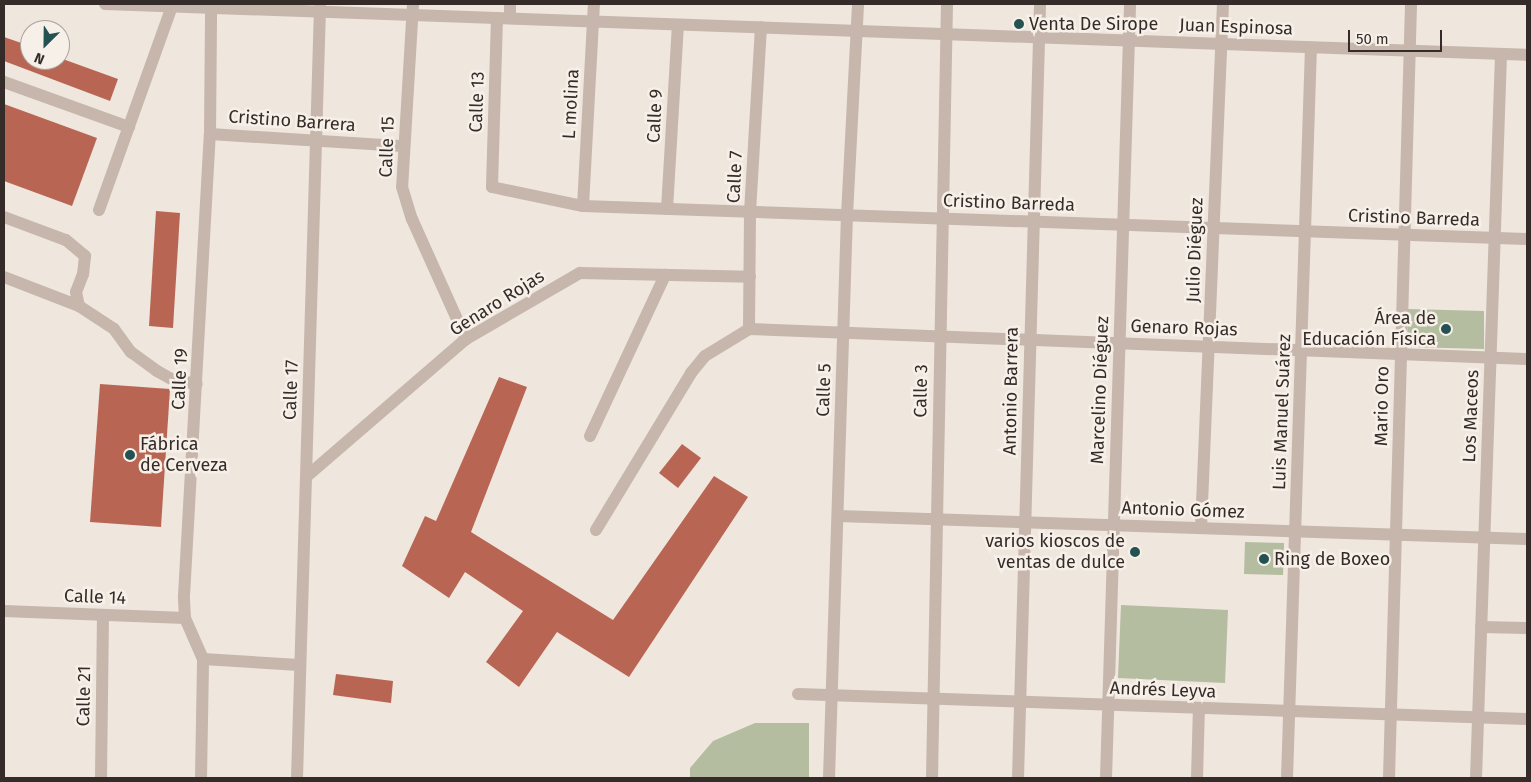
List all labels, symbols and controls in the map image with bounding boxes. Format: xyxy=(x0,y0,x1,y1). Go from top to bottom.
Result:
place label: Venta De Sirope xyxy=(1029,13,1158,35)
street label: Juan Espinosa xyxy=(1179,14,1293,40)
marker: Venta De Sirope xyxy=(1013,18,1025,30)
north arrow xyxy=(20,20,70,70)
scale bar xyxy=(1351,20,1445,52)
text: 50 m xyxy=(1356,30,1389,48)
text: N xyxy=(32,49,47,68)
street label: L molina xyxy=(558,68,584,140)
street label: Calle 13 xyxy=(465,71,489,133)
street label: Calle 9 xyxy=(643,88,667,144)
street label: Cristino Barrera xyxy=(228,106,356,136)
street label: Calle 15 xyxy=(375,116,399,178)
street label: Calle 7 xyxy=(723,150,747,204)
street label: Cristino Barreda xyxy=(943,190,1075,216)
street label: Julio Diéguez xyxy=(1182,197,1208,303)
street label: Cristino Barreda xyxy=(1348,205,1480,231)
street label: Genaro Rojas xyxy=(446,265,548,341)
place label: Área de Educación Física xyxy=(1302,308,1436,350)
street label: Genaro Rojas xyxy=(1130,315,1238,341)
street label: Marcelino Diéguez xyxy=(1087,316,1113,464)
marker: Área de Educación Física xyxy=(1440,323,1452,335)
street label: Antonio Barrera xyxy=(999,327,1023,455)
street label: Luis Manuel Suárez xyxy=(1268,334,1296,490)
street label: Calle 19 xyxy=(168,348,192,410)
street label: Calle 17 xyxy=(279,359,303,421)
street label: Calle 5 xyxy=(812,363,836,417)
street label: Calle 3 xyxy=(910,364,932,418)
street label: Mario Oro xyxy=(1370,366,1394,446)
street label: Los Maceos xyxy=(1459,369,1483,463)
place label: Fábrica de Cerveza xyxy=(140,434,228,476)
marker: Fábrica de Cerveza xyxy=(124,449,136,461)
street label: Antonio Gómez xyxy=(1121,497,1245,523)
place label: varios kioscos de ventas de dulce xyxy=(985,531,1125,574)
marker: varios kioscos de ventas de dulce xyxy=(1129,546,1141,558)
place label: Ring de Boxeo xyxy=(1274,548,1390,570)
marker: Ring de Boxeo xyxy=(1258,553,1270,565)
street label: Calle 14 xyxy=(64,585,126,609)
street label: Calle 21 xyxy=(73,665,95,727)
street label: Andrés Leyva xyxy=(1109,677,1217,703)

